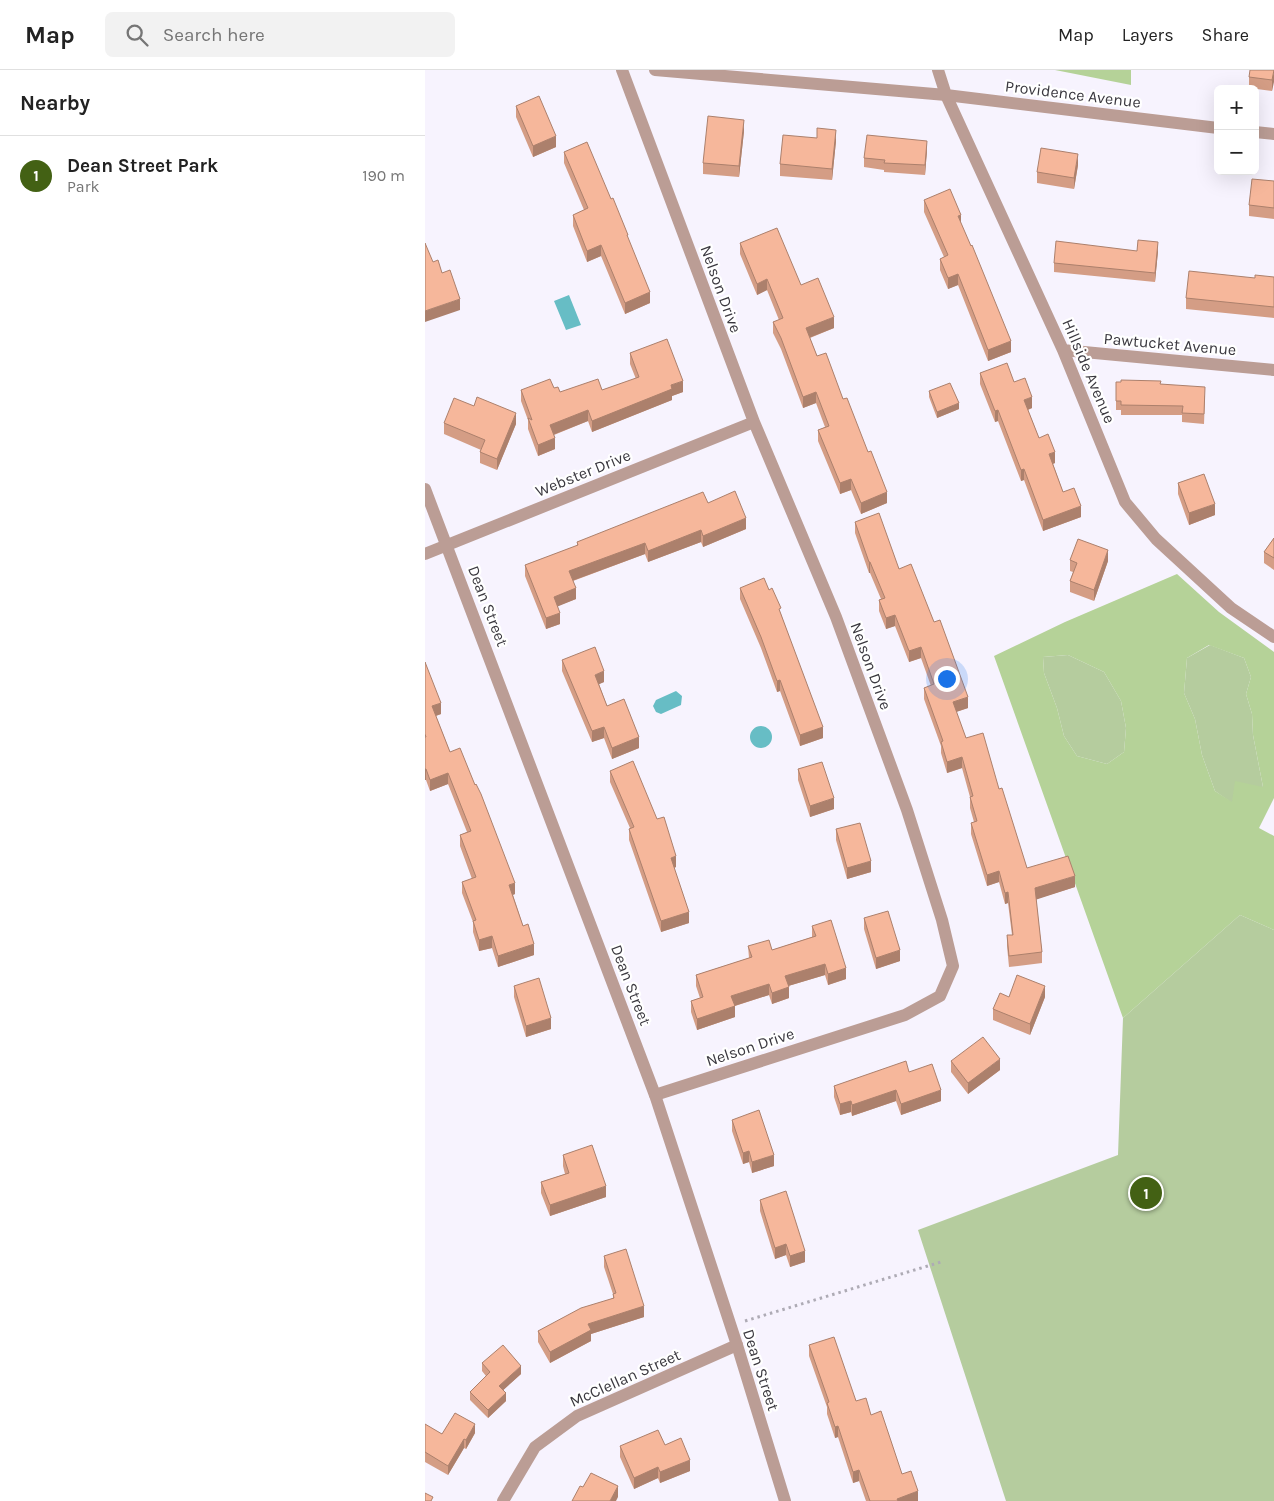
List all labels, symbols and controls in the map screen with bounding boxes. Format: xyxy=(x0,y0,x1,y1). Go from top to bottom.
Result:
search box xyxy=(105,12,455,57)
text: Map xyxy=(25,21,75,49)
icon: search xyxy=(123,21,151,49)
text: Search here xyxy=(163,24,265,46)
text: Map xyxy=(1058,24,1094,46)
text: Layers xyxy=(1122,24,1174,46)
text: Share xyxy=(1202,24,1249,46)
street label: Providence Avenue xyxy=(1004,76,1142,112)
map controls xyxy=(1214,85,1259,175)
button: + xyxy=(1214,85,1259,130)
text: Nearby xyxy=(20,91,90,115)
button: − xyxy=(1214,130,1259,175)
text: Dean Street Park xyxy=(67,155,218,177)
text: 1 xyxy=(33,166,39,185)
text: 190 m xyxy=(362,166,405,185)
text: Park xyxy=(67,177,99,196)
street label: Nelson Drive xyxy=(696,243,746,335)
street label: Hillside Avenue xyxy=(1058,316,1120,426)
street label: Pawtucket Avenue xyxy=(1103,329,1237,359)
street label: Webster Drive xyxy=(533,445,633,501)
street label: Dean Street xyxy=(464,563,512,649)
street label: Nelson Drive xyxy=(846,620,896,712)
your location xyxy=(934,666,960,692)
street label: Dean Street xyxy=(607,942,655,1028)
street label: Nelson Drive xyxy=(703,1024,797,1070)
pin: 1 xyxy=(1130,1174,1162,1212)
street label: Dean Street xyxy=(739,1327,783,1413)
street label: McClellan Street xyxy=(567,1345,683,1411)

